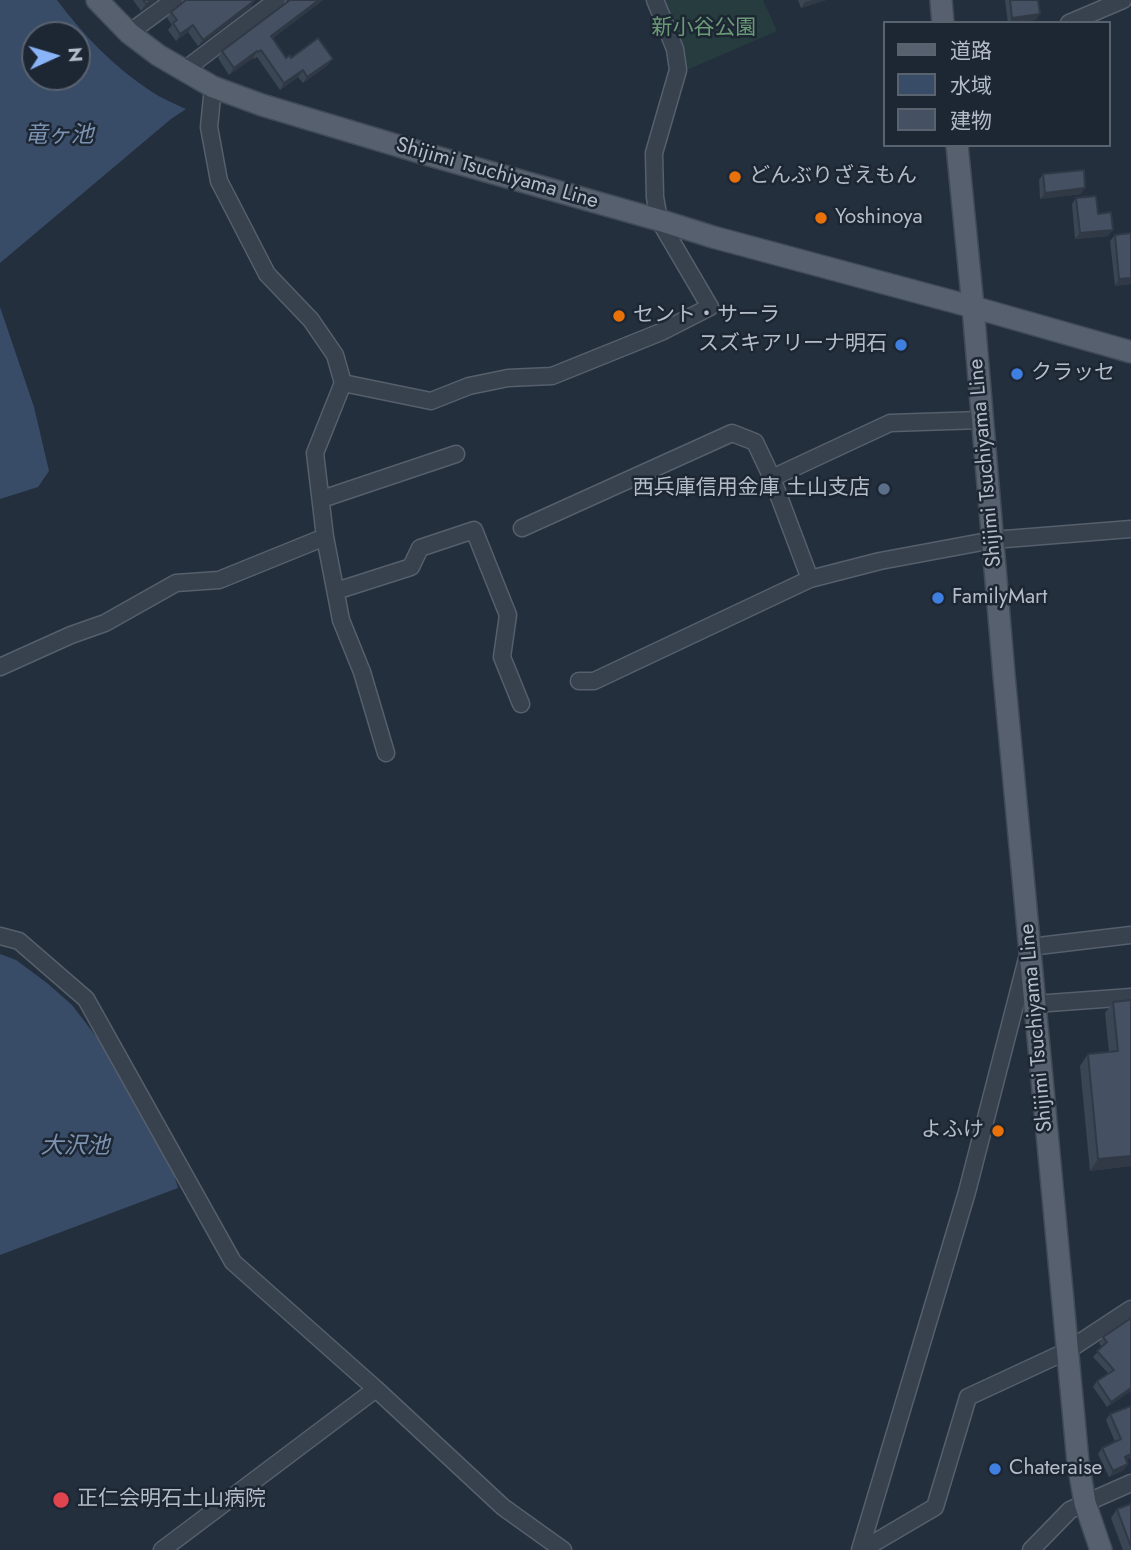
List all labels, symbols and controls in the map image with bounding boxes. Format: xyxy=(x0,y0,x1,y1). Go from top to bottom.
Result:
park label: 新小谷公園 xyxy=(652,16,756,42)
north arrow xyxy=(21,21,91,91)
legend xyxy=(883,21,1110,147)
text: 道路 xyxy=(950,36,992,66)
text: N xyxy=(61,46,89,63)
text: 水域 xyxy=(950,71,992,101)
text: 建物 xyxy=(950,106,992,136)
water label: 竜ヶ池 xyxy=(25,122,93,150)
street label: Shijimi Tsuchiyama Line xyxy=(393,133,601,215)
place label: どんぶりざえもん xyxy=(749,164,917,190)
marker: どんぶりざえもん xyxy=(727,169,743,185)
place label: Yoshinoya xyxy=(835,205,923,231)
marker: Yoshinoya xyxy=(813,210,829,226)
place label: セント・サーラ xyxy=(633,303,780,329)
marker: セント・サーラ xyxy=(611,308,627,324)
place label: スズキアリーナ明石 xyxy=(698,332,887,358)
marker: スズキアリーナ明石 xyxy=(893,337,909,353)
street label: Shijimi Tsuchiyama Line xyxy=(964,358,1008,568)
place label: クラッセ xyxy=(1031,361,1115,387)
marker: クラッセ xyxy=(1009,366,1025,382)
place label: 西兵庫信用金庫 土山支店 xyxy=(633,476,870,502)
marker: 西兵庫信用金庫 土山支店 xyxy=(876,481,892,497)
place label: FamilyMart xyxy=(952,585,1047,611)
marker: FamilyMart xyxy=(930,590,946,606)
street label: Shijimi Tsuchiyama Line xyxy=(1015,923,1059,1133)
place label: よふけ xyxy=(921,1118,984,1144)
marker: よふけ xyxy=(990,1123,1006,1139)
water label: 大沢池 xyxy=(41,1133,109,1161)
place label: Chateraise xyxy=(1009,1456,1102,1482)
marker: Chateraise xyxy=(987,1461,1003,1477)
place label: 正仁会明石土山病院 xyxy=(77,1487,266,1513)
marker: 正仁会明石土山病院 xyxy=(51,1490,71,1510)

